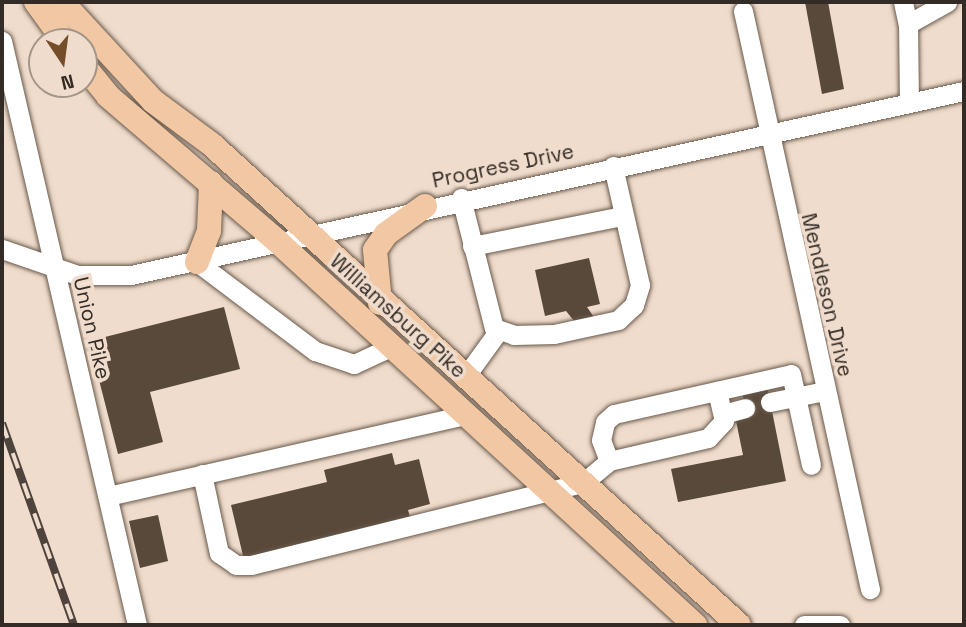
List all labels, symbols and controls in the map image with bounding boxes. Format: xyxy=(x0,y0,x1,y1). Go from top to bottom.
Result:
north arrow xyxy=(28,28,98,98)
text: N xyxy=(58,68,76,96)
street label: Progress Drive xyxy=(430,139,576,193)
street label: Mendleson Drive xyxy=(796,211,858,379)
street label: Williamsburg Pike xyxy=(325,248,471,384)
street label: Union Pike xyxy=(68,274,116,382)

